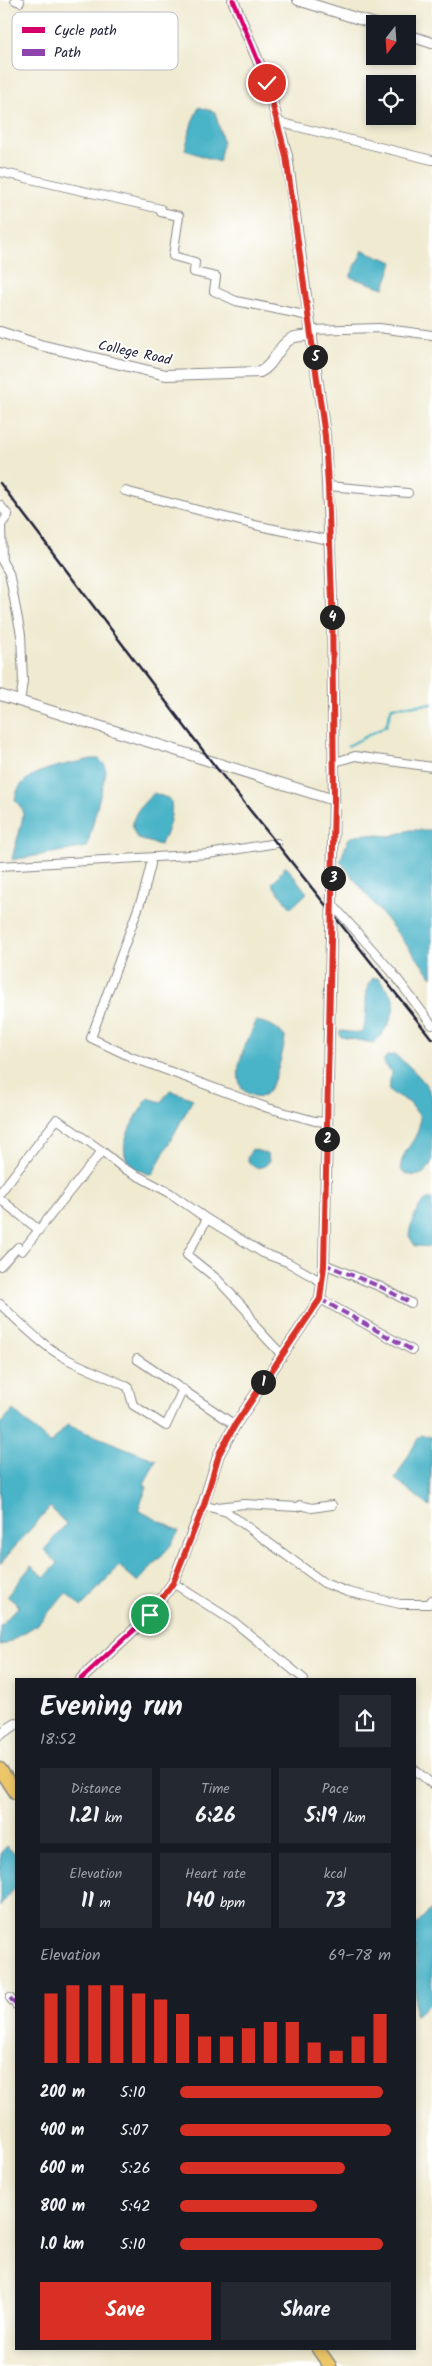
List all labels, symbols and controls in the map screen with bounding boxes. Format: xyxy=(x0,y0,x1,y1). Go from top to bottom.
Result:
legend xyxy=(12,12,178,70)
north arrow xyxy=(366,15,416,65)
map controls xyxy=(366,15,416,125)
text: Cycle path xyxy=(54,20,117,42)
text: Path xyxy=(54,42,81,64)
pin xyxy=(246,62,288,104)
icon: check xyxy=(253,69,281,97)
button: locate xyxy=(366,75,416,125)
street label: College Road xyxy=(96,334,175,372)
pin: 5 xyxy=(302,344,328,370)
text: 5 xyxy=(312,346,319,368)
pin: 4 xyxy=(320,604,344,630)
text: 4 xyxy=(329,606,336,628)
pin: 3 xyxy=(320,866,346,890)
text: 3 xyxy=(330,867,337,889)
pin: 2 xyxy=(314,1126,340,1152)
text: 2 xyxy=(323,1128,332,1150)
pin: 1 xyxy=(250,1370,276,1394)
text: 1 xyxy=(261,1371,266,1393)
pin xyxy=(129,1594,171,1636)
icon: arrive xyxy=(136,1601,164,1629)
text: Evening run xyxy=(40,1685,183,1730)
button: share xyxy=(339,1695,391,1747)
text: 18:52 xyxy=(40,1727,76,1752)
text: Distance xyxy=(71,1778,121,1800)
text: Time xyxy=(201,1778,230,1800)
text: Pace xyxy=(322,1778,349,1800)
text: 1.21 xyxy=(69,1800,99,1833)
text: 6:26 xyxy=(195,1800,236,1833)
text: 5:19 xyxy=(305,1800,337,1833)
text: km xyxy=(99,1807,122,1829)
text: /km xyxy=(337,1807,366,1829)
text: Elevation xyxy=(69,1863,122,1885)
text: Heart rate xyxy=(185,1863,246,1885)
text: kcal xyxy=(324,1863,347,1885)
text: 11 xyxy=(81,1885,94,1918)
text: 140 xyxy=(186,1885,214,1918)
text: 73 xyxy=(324,1885,346,1918)
text: m xyxy=(94,1892,111,1914)
text: bpm xyxy=(214,1892,245,1914)
text: Elevation xyxy=(40,1943,101,1968)
text: 69–78 m xyxy=(328,1943,391,1968)
text: 200 m xyxy=(40,2080,85,2105)
text: 5:10 xyxy=(120,2080,146,2105)
text: 400 m xyxy=(40,2118,84,2143)
text: 5:07 xyxy=(120,2118,148,2143)
text: 600 m xyxy=(40,2156,84,2181)
text: 5:26 xyxy=(120,2156,151,2181)
text: 800 m xyxy=(40,2194,85,2219)
text: 5:42 xyxy=(120,2194,151,2219)
text: 1.0 km xyxy=(40,2232,84,2257)
text: 5:10 xyxy=(120,2232,146,2257)
button: Save xyxy=(40,2282,211,2340)
button: Share xyxy=(221,2282,391,2340)

